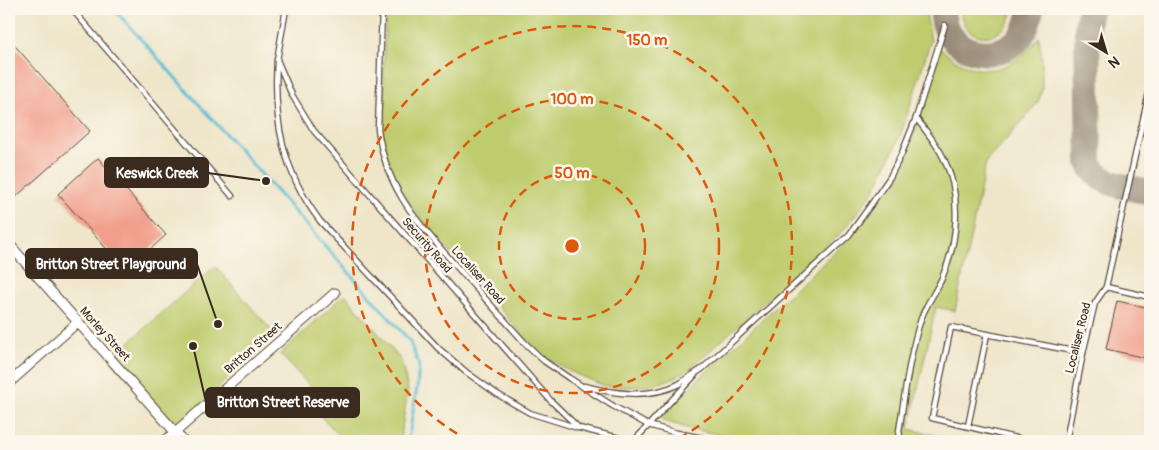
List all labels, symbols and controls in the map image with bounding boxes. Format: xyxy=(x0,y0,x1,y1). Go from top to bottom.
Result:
north arrow xyxy=(1082,28,1132,78)
text: 150 m xyxy=(627,31,667,50)
text: N xyxy=(1105,52,1123,71)
text: 100 m xyxy=(551,90,593,109)
callout: Keswick Creek xyxy=(105,158,208,187)
text: 50 m xyxy=(555,164,589,183)
text: Keswick Creek xyxy=(116,165,198,182)
street label: Security Road xyxy=(398,214,455,276)
centre of rings xyxy=(563,237,581,255)
street label: Localiser Road xyxy=(448,243,508,308)
callout: Britton Street Playground xyxy=(26,249,197,278)
text: Britton Street Playground xyxy=(36,256,186,273)
street label: Localiser Road xyxy=(1062,301,1095,375)
street label: Morley Street xyxy=(76,304,133,365)
street label: Britton Street xyxy=(222,319,285,377)
callout: Britton Street Reserve xyxy=(206,388,359,417)
text: Britton Street Reserve xyxy=(217,394,350,411)

